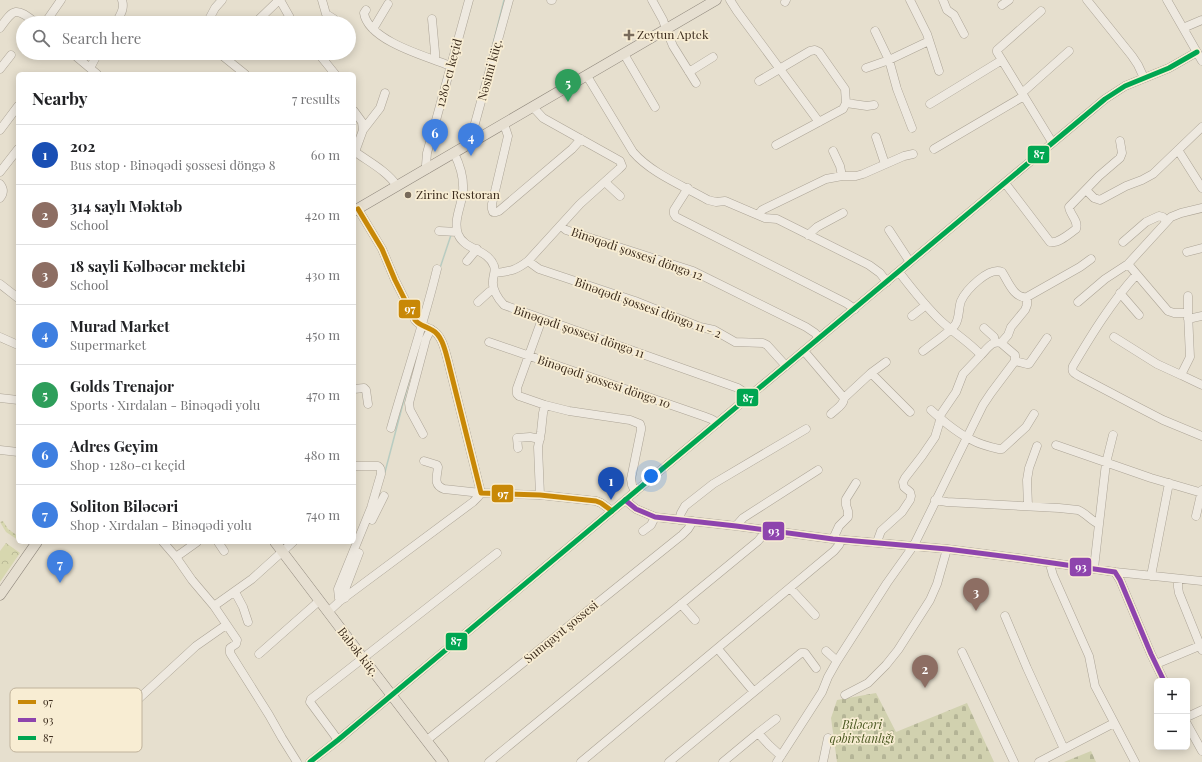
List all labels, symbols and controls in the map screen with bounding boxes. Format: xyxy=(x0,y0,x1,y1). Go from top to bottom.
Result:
search box xyxy=(16,16,356,60)
place label: Zeytun Aptek xyxy=(637,26,709,42)
icon: search xyxy=(30,27,52,49)
text: Search here xyxy=(62,28,141,48)
marker: Zeytun Aptek xyxy=(624,30,634,40)
street label: 1280-cı keçid xyxy=(431,37,465,109)
street label: Nəsimi küç. xyxy=(473,37,505,102)
pin: 5 xyxy=(555,69,581,102)
text: Nearby xyxy=(32,87,87,109)
text: 7 results xyxy=(292,90,340,107)
pin: 6 xyxy=(422,119,448,152)
pin: 4 xyxy=(458,123,484,156)
text: 202 xyxy=(70,136,95,156)
line badge: 87 xyxy=(1027,145,1050,164)
text: 1 xyxy=(43,146,47,163)
text: 60 m xyxy=(311,146,340,163)
text: 87 xyxy=(1033,146,1045,161)
text: Bus stop · Binəqədi şossesi döngə 8 xyxy=(70,156,276,173)
place label: Zirinc Restoran xyxy=(416,186,500,202)
marker: Zirinc Restoran xyxy=(403,190,413,200)
text: 314 saylı Məktəb xyxy=(70,196,182,216)
text: 2 xyxy=(42,206,48,223)
text: 420 m xyxy=(305,206,340,223)
text: School xyxy=(70,216,109,233)
street label: Binəqədi şossesi döngə 12 xyxy=(569,223,706,283)
text: 18 sayli Kəlbəcər mektebi xyxy=(70,256,245,276)
text: 3 xyxy=(42,266,48,283)
text: 430 m xyxy=(305,266,340,283)
street label: Binəqədi şossesi döngə 11 - 2 xyxy=(573,275,723,341)
text: School xyxy=(70,276,109,293)
line badge: 97 xyxy=(398,299,421,319)
text: 97 xyxy=(404,301,416,316)
street label: Binəqədi şossesi döngə 11 xyxy=(512,303,646,361)
text: Murad Market xyxy=(70,316,170,336)
text: 4 xyxy=(42,326,48,343)
text: 450 m xyxy=(306,326,340,343)
text: Supermarket xyxy=(70,336,146,353)
street label: Binəqədi şossesi döngə 10 xyxy=(535,351,673,411)
text: Golds Trenajor xyxy=(70,376,174,396)
text: 5 xyxy=(42,386,48,403)
text: 470 m xyxy=(306,386,340,403)
line badge: 87 xyxy=(736,388,759,407)
text: 87 xyxy=(742,390,754,405)
text: Sports · Xırdalan - Binəqədi yolu xyxy=(70,396,260,413)
text: Adres Geyim xyxy=(70,436,158,456)
text: 6 xyxy=(41,446,49,463)
text: 480 m xyxy=(304,446,340,463)
text: Shop · 1280-cı keçid xyxy=(70,456,185,473)
your location xyxy=(641,466,661,486)
pin: 1 xyxy=(598,467,624,500)
line badge: 97 xyxy=(491,484,514,503)
text: 97 xyxy=(497,486,509,501)
text: Soliton Biləcəri xyxy=(70,496,178,516)
text: 7 xyxy=(42,506,48,523)
text: 740 m xyxy=(306,506,340,523)
text: Shop · Xırdalan - Binəqədi yolu xyxy=(70,516,252,533)
line badge: 93 xyxy=(762,521,785,541)
text: 93 xyxy=(768,523,780,538)
pin: 7 xyxy=(47,550,73,583)
line badge: 93 xyxy=(1069,557,1092,577)
text: 93 xyxy=(1075,559,1087,574)
pin: 3 xyxy=(963,578,989,611)
street label: Sumqayıt şossesi xyxy=(520,596,601,666)
street label: Babək küç. xyxy=(335,624,383,679)
line badge: 87 xyxy=(445,632,468,651)
text: 87 xyxy=(450,633,462,648)
pin: 2 xyxy=(912,655,938,688)
map controls xyxy=(1154,678,1190,750)
button: + xyxy=(1154,678,1190,714)
legend xyxy=(10,688,142,752)
text: 97 xyxy=(43,694,54,709)
text: 93 xyxy=(43,712,54,727)
button: − xyxy=(1154,714,1190,750)
park label: Biləcəri qəbirstanlığı xyxy=(830,716,895,746)
text: 87 xyxy=(43,730,54,745)

